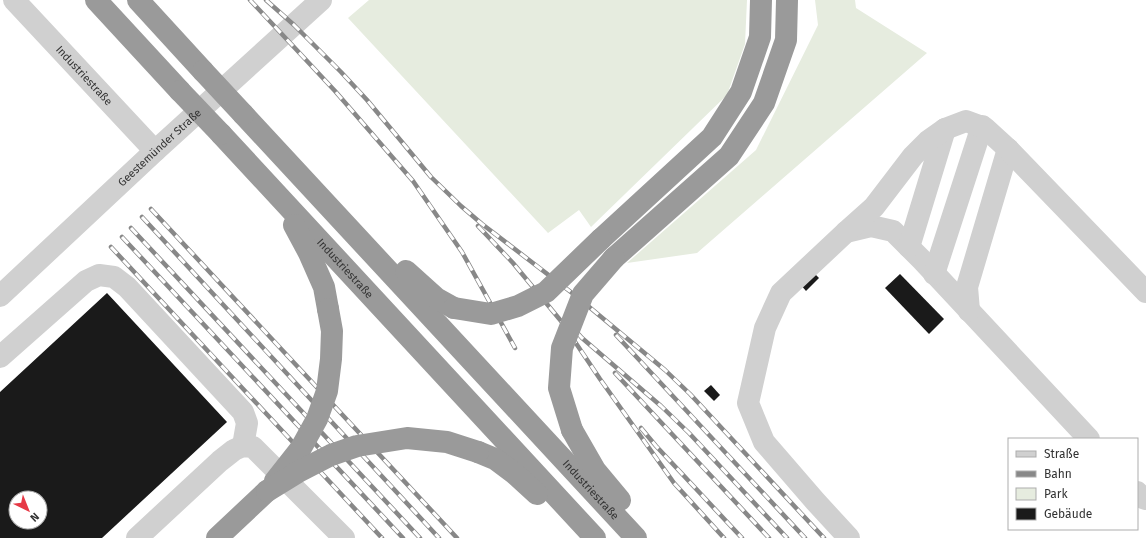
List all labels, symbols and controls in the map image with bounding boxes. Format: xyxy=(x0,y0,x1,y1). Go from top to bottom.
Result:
street label: Industriestraße xyxy=(53,43,115,108)
street label: Geestemünder Straße xyxy=(115,106,204,189)
street label: Industriestraße xyxy=(315,236,376,301)
legend xyxy=(1008,438,1138,530)
text: Straße xyxy=(1044,447,1079,461)
street label: Industriestraße xyxy=(560,457,622,522)
text: Bahn xyxy=(1044,467,1072,481)
text: Park xyxy=(1044,487,1068,501)
north arrow xyxy=(8,490,48,530)
text: Gebäude xyxy=(1044,507,1092,521)
text: N xyxy=(27,510,42,524)

